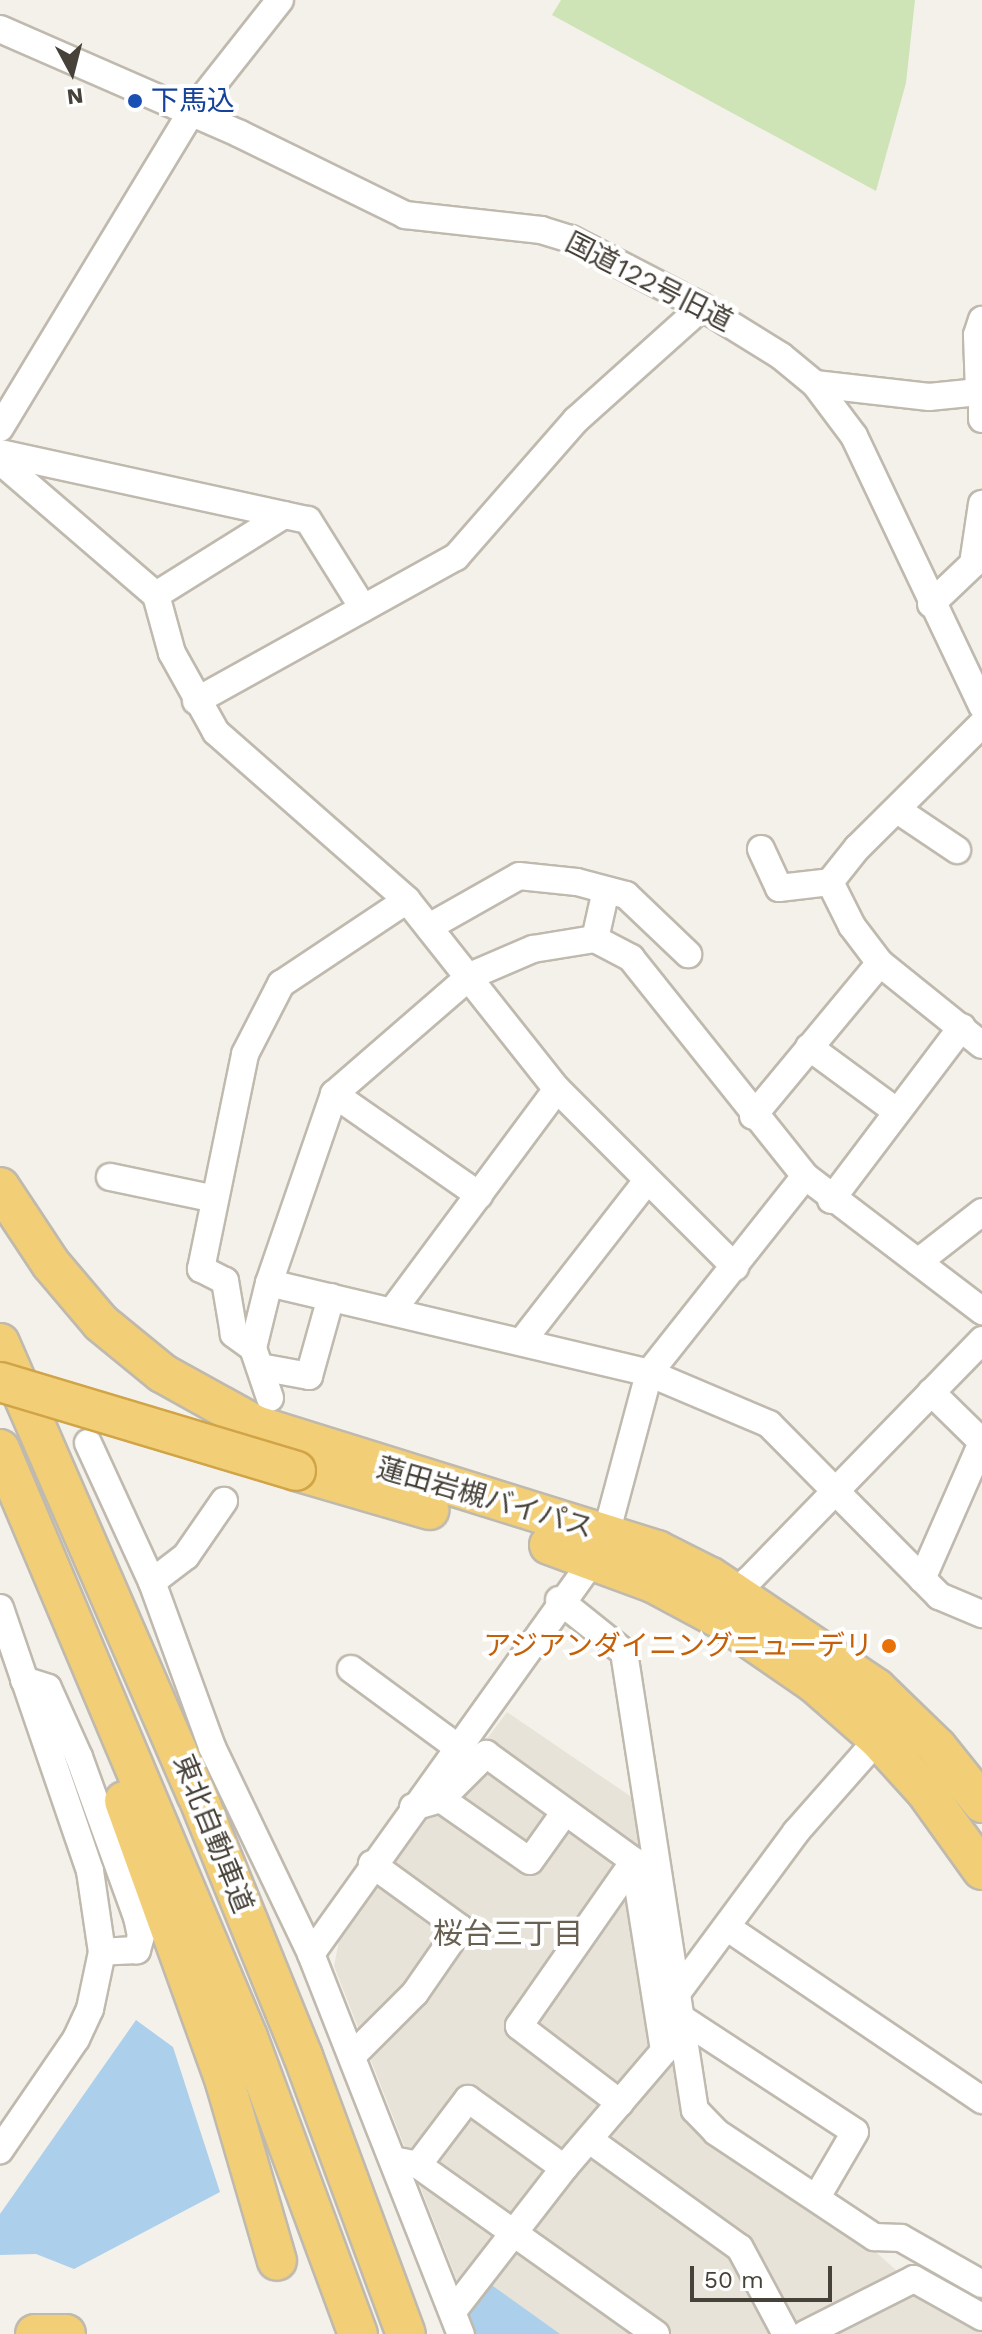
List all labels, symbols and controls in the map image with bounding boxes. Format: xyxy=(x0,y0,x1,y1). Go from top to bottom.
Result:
north arrow xyxy=(32,32,112,112)
text: N xyxy=(65,83,85,110)
place label: 下馬込 xyxy=(151,84,235,118)
marker: 下馬込 xyxy=(126,92,144,110)
street label: 国道122号旧道 xyxy=(560,225,738,339)
street label: 蓮田岩槻バイパス xyxy=(373,1451,597,1545)
place label: アジアンダイニングニューデリ xyxy=(481,1629,873,1663)
marker: アジアンダイニングニューデリ xyxy=(880,1637,898,1655)
street label: 東北自動車道 xyxy=(166,1750,260,1918)
district label: 桜台三丁目 xyxy=(433,1916,583,1952)
scale bar xyxy=(694,2250,836,2300)
text: 50 m xyxy=(704,2266,764,2294)

